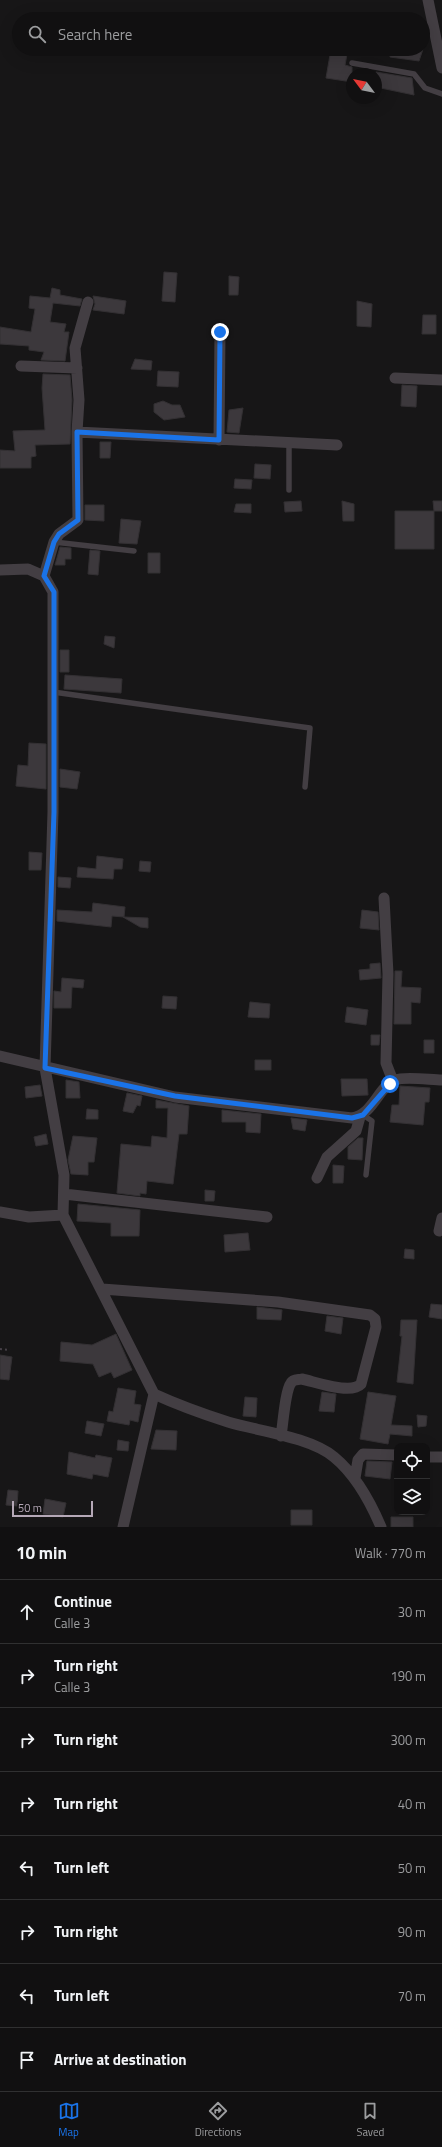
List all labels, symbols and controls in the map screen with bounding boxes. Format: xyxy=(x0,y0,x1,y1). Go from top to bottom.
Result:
search box xyxy=(12,12,430,56)
icon: search xyxy=(26,23,48,45)
text: Search here xyxy=(58,23,132,46)
north arrow xyxy=(346,68,382,104)
route end xyxy=(211,323,229,341)
route start xyxy=(381,1075,399,1093)
map controls xyxy=(394,1443,430,1515)
button: locate xyxy=(394,1443,430,1479)
button: layers xyxy=(394,1479,430,1515)
scale bar xyxy=(12,1499,93,1518)
text: 50 m xyxy=(18,1500,42,1516)
text: 10 min xyxy=(16,1540,67,1566)
text: Walk · 770 m xyxy=(355,1543,426,1563)
text: Continue xyxy=(54,1590,112,1613)
icon: ahead xyxy=(16,1601,38,1623)
text: 30 m xyxy=(398,1602,426,1622)
text: Calle 3 xyxy=(54,1613,90,1633)
text: Turn right xyxy=(54,1654,118,1677)
icon: right xyxy=(16,1665,38,1687)
text: 190 m xyxy=(390,1666,426,1686)
text: Calle 3 xyxy=(54,1677,90,1697)
text: Turn right xyxy=(54,1728,118,1751)
icon: right xyxy=(16,1729,38,1751)
text: 300 m xyxy=(390,1730,426,1750)
text: Turn right xyxy=(54,1792,118,1815)
icon: right xyxy=(16,1793,38,1815)
text: 40 m xyxy=(398,1794,426,1814)
text: Turn left xyxy=(54,1856,109,1879)
icon: left xyxy=(16,1857,38,1879)
text: 50 m xyxy=(398,1858,426,1878)
text: Turn right xyxy=(54,1920,118,1943)
icon: right xyxy=(16,1921,38,1943)
text: 90 m xyxy=(398,1922,426,1942)
text: Turn left xyxy=(54,1984,109,2007)
icon: left xyxy=(16,1985,38,2007)
text: 70 m xyxy=(398,1986,426,2006)
text: Arrive at destination xyxy=(54,2048,187,2071)
icon: arrive xyxy=(16,2049,38,2071)
tab: Map xyxy=(58,2100,80,2140)
tab: Directions xyxy=(195,2100,241,2140)
tab: Saved xyxy=(356,2100,384,2140)

